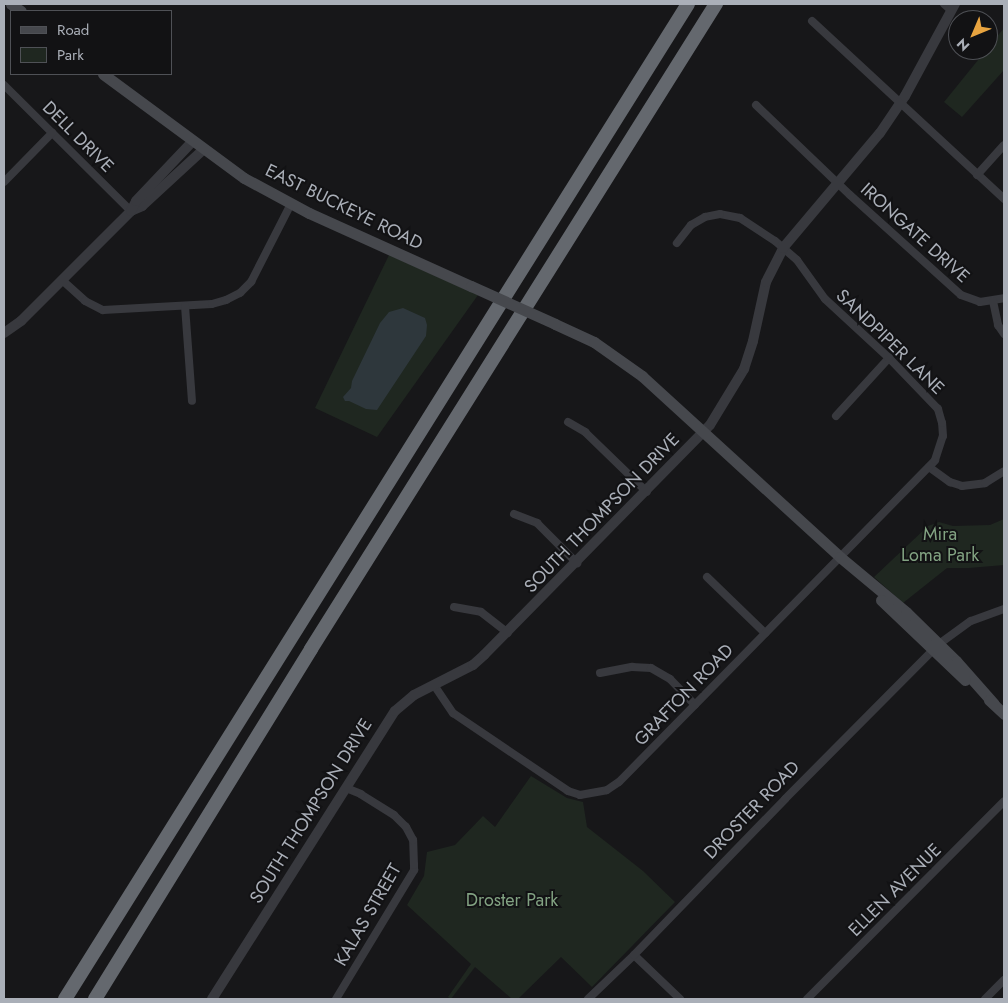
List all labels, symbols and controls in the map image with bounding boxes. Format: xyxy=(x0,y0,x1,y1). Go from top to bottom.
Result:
legend xyxy=(10,10,172,75)
north arrow xyxy=(948,10,998,60)
text: Road xyxy=(57,19,89,41)
text: N xyxy=(952,34,974,56)
text: Park xyxy=(57,44,84,66)
street label: DELL DRIVE xyxy=(38,97,118,177)
street label: EAST BUCKEYE ROAD xyxy=(262,160,426,254)
street label: IRONGATE DRIVE xyxy=(856,179,974,287)
street label: SANDPIPER LANE xyxy=(831,285,949,399)
street label: SOUTH THOMPSON DRIVE xyxy=(520,429,684,597)
park label: Mira Loma Park xyxy=(901,524,979,566)
street label: GRAFTON ROAD xyxy=(630,640,738,750)
street label: SOUTH THOMPSON DRIVE xyxy=(245,715,377,907)
street label: DROSTER ROAD xyxy=(700,756,804,864)
street label: ELLEN AVENUE xyxy=(844,839,946,941)
street label: KALAS STREET xyxy=(330,860,406,970)
park label: Droster Park xyxy=(466,889,558,911)

